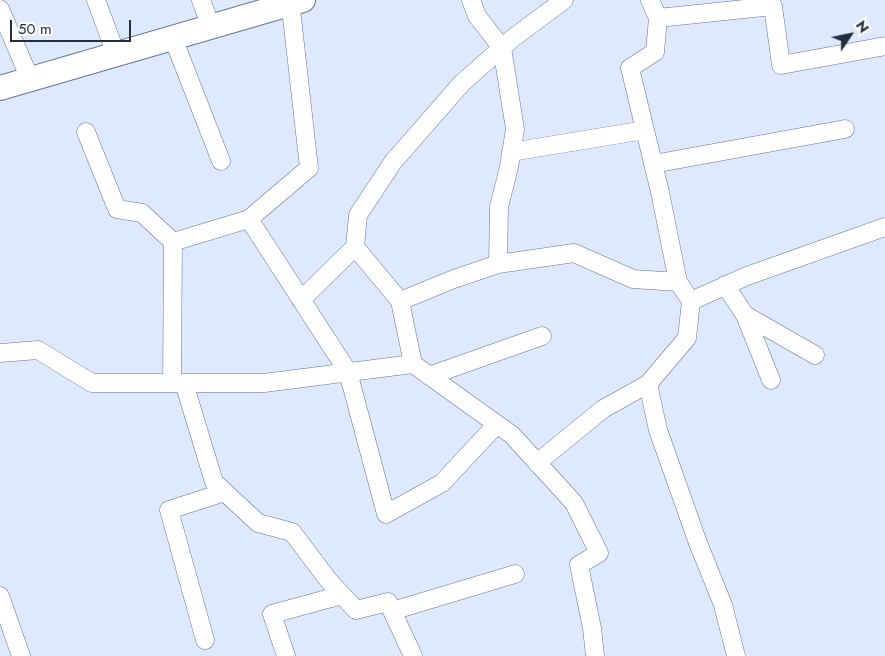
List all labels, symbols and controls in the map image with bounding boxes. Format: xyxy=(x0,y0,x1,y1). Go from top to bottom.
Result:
scale bar xyxy=(12,10,134,42)
north arrow xyxy=(825,10,875,60)
text: N xyxy=(851,16,874,37)
text: 50 m xyxy=(18,18,52,40)

